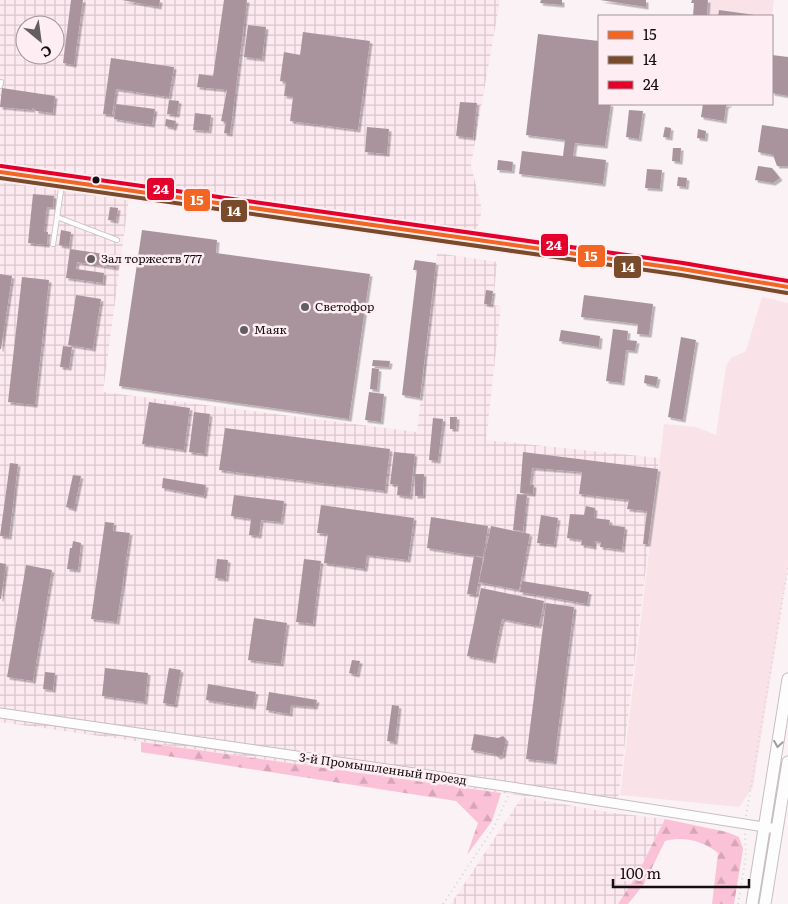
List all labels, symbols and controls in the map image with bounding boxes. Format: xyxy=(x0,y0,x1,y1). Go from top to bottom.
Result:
north arrow xyxy=(15,15,65,65)
legend xyxy=(598,15,773,105)
text: 15 xyxy=(643,22,657,45)
text: С xyxy=(38,41,56,63)
text: 14 xyxy=(643,47,657,70)
text: 24 xyxy=(643,72,659,95)
unlabelled marker xyxy=(91,175,101,185)
line badge: 24 xyxy=(146,177,175,201)
text: 24 xyxy=(153,178,170,198)
line badge: 15 xyxy=(183,188,211,212)
text: 15 xyxy=(190,189,204,209)
line badge: 14 xyxy=(220,199,248,223)
text: 14 xyxy=(227,200,241,220)
line badge: 24 xyxy=(540,233,569,257)
text: 24 xyxy=(546,234,563,254)
line badge: 15 xyxy=(577,244,606,268)
text: 15 xyxy=(584,245,598,265)
place label: Зал торжеств 777 xyxy=(101,249,202,267)
marker: Зал торжеств 777 xyxy=(85,253,97,265)
line badge: 14 xyxy=(613,255,642,279)
text: 14 xyxy=(621,256,635,276)
place label: Светофор xyxy=(315,297,374,315)
marker: Светофор xyxy=(299,301,311,313)
place label: Маяк xyxy=(254,320,287,338)
marker: Маяк xyxy=(238,324,250,336)
one-way arrow xyxy=(773,740,783,749)
street label: 3-й Промышленный проезд xyxy=(298,747,468,789)
scale bar xyxy=(613,856,749,888)
text: 100 m xyxy=(620,861,661,884)

